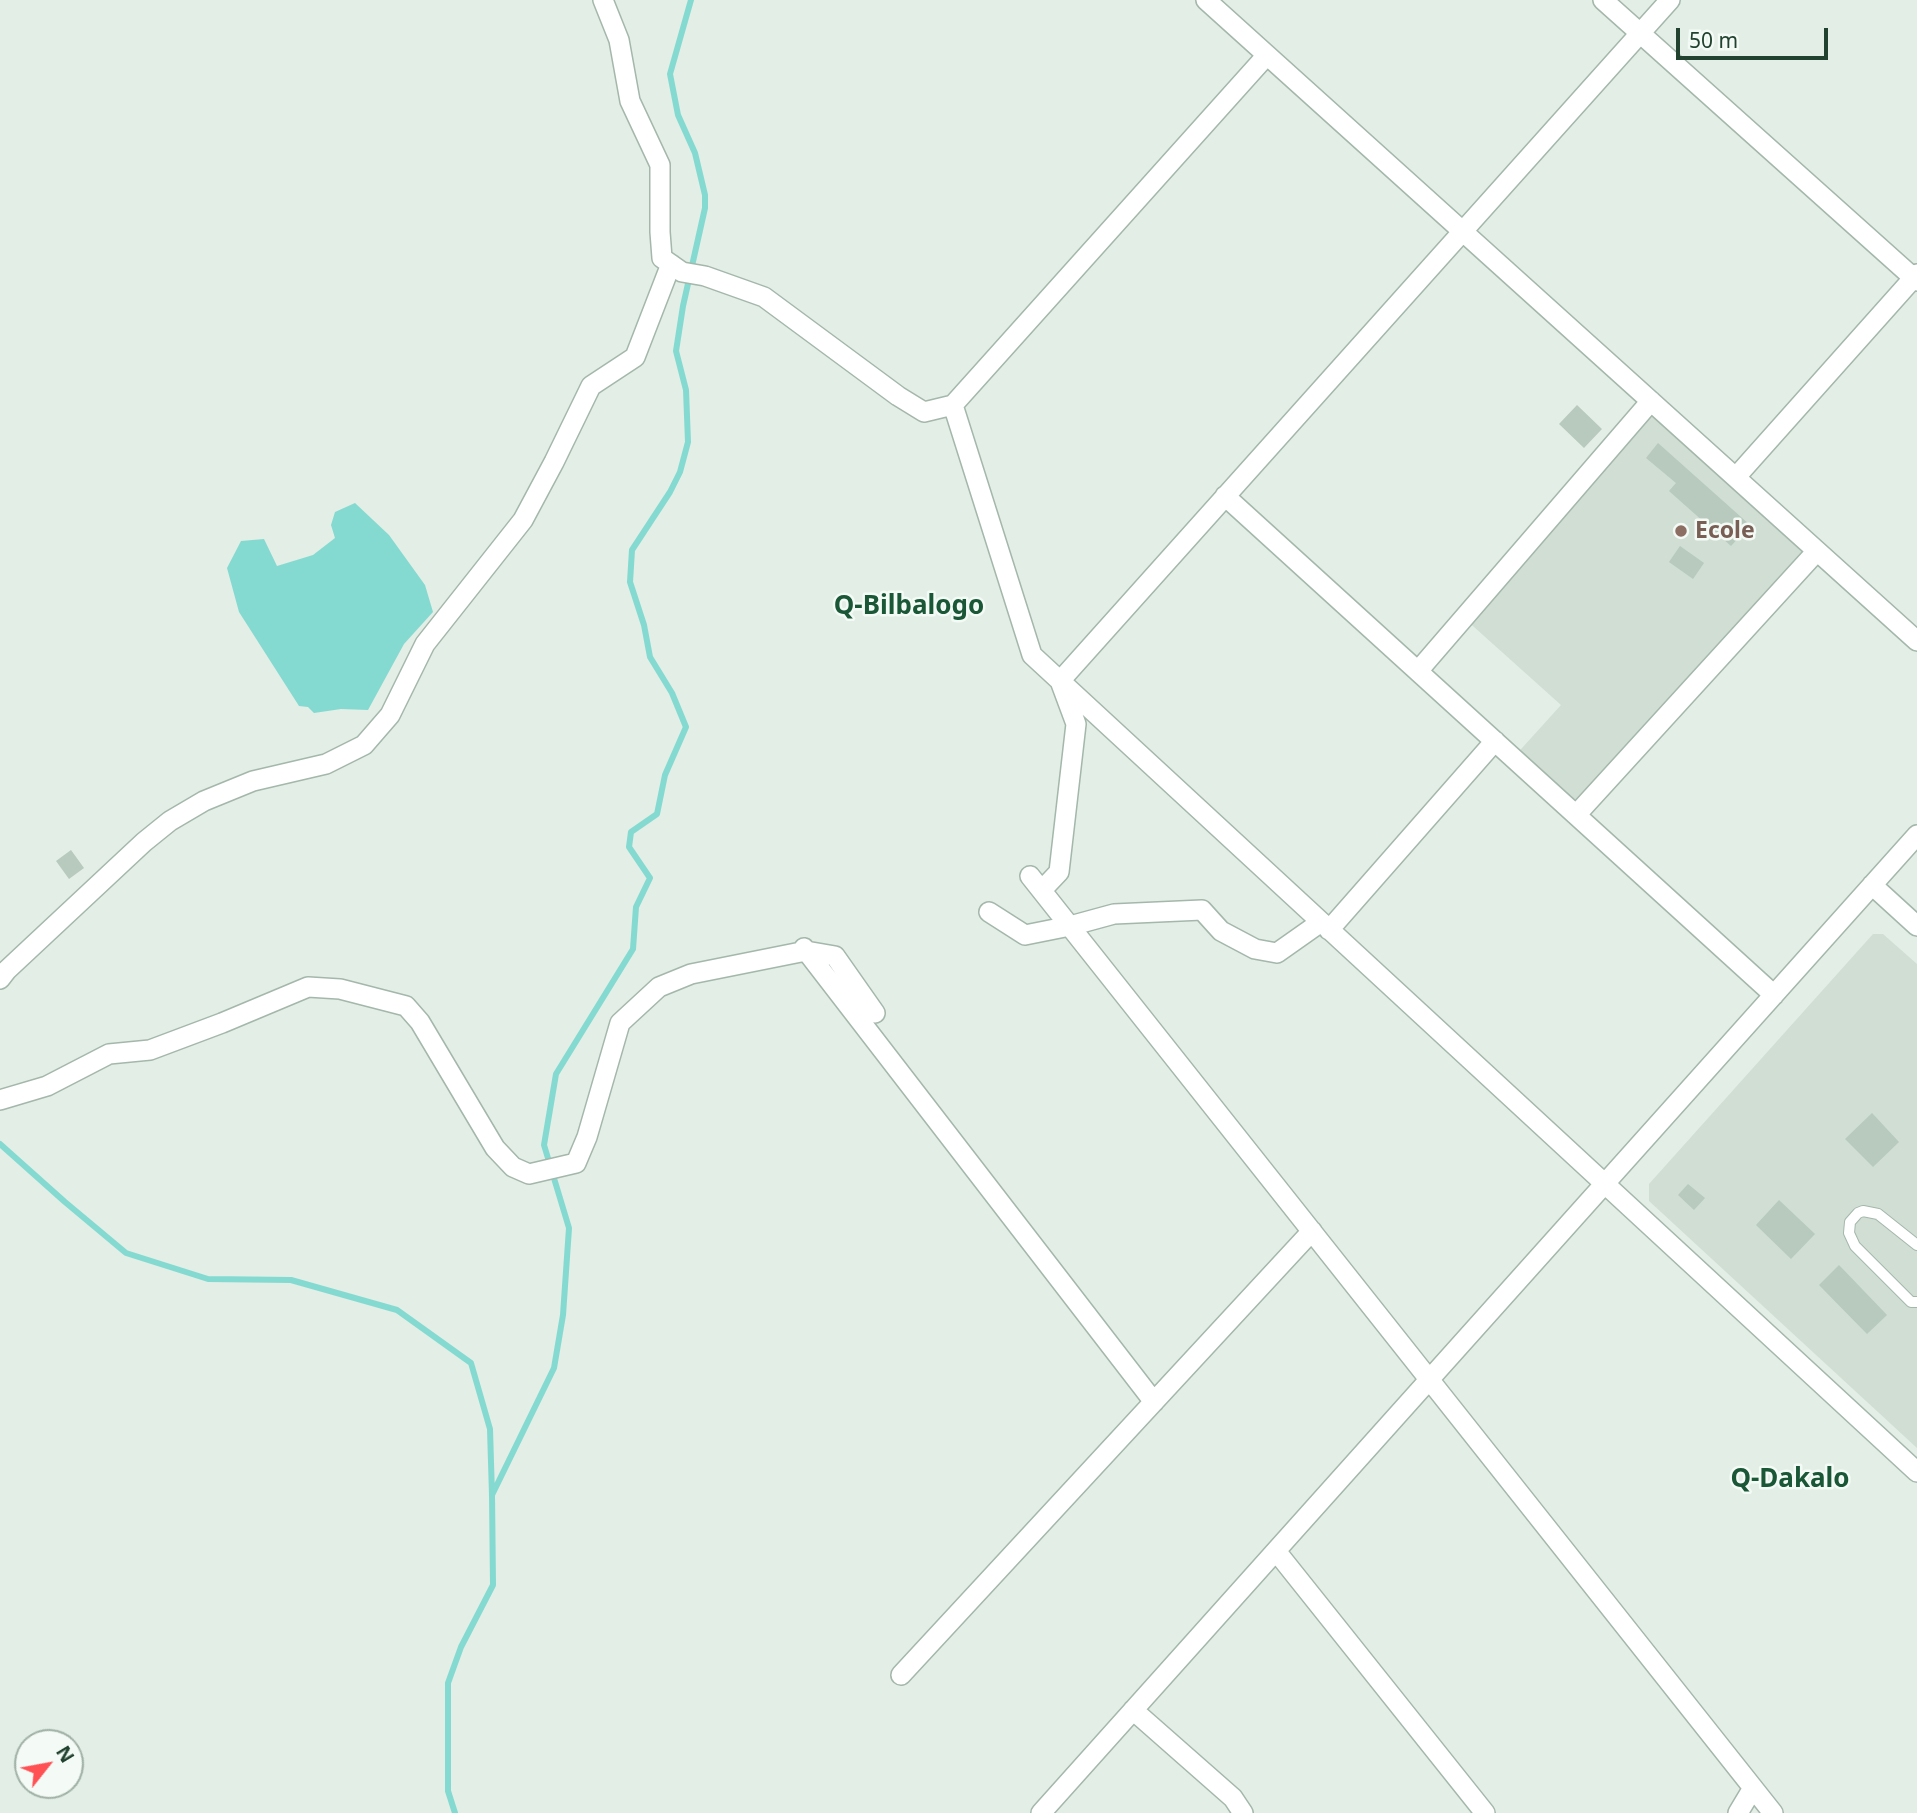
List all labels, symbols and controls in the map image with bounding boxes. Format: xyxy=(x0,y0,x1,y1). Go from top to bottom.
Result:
scale bar xyxy=(1679,14,1831,58)
text: 50 m xyxy=(1689,26,1738,54)
place label: Ecole xyxy=(1695,517,1755,545)
marker: Ecole xyxy=(1673,523,1689,539)
district label: Q-Bilbalogo xyxy=(834,591,984,623)
district label: Q-Dakalo xyxy=(1730,1464,1850,1496)
north arrow xyxy=(14,1729,84,1799)
text: N xyxy=(50,1741,80,1768)

